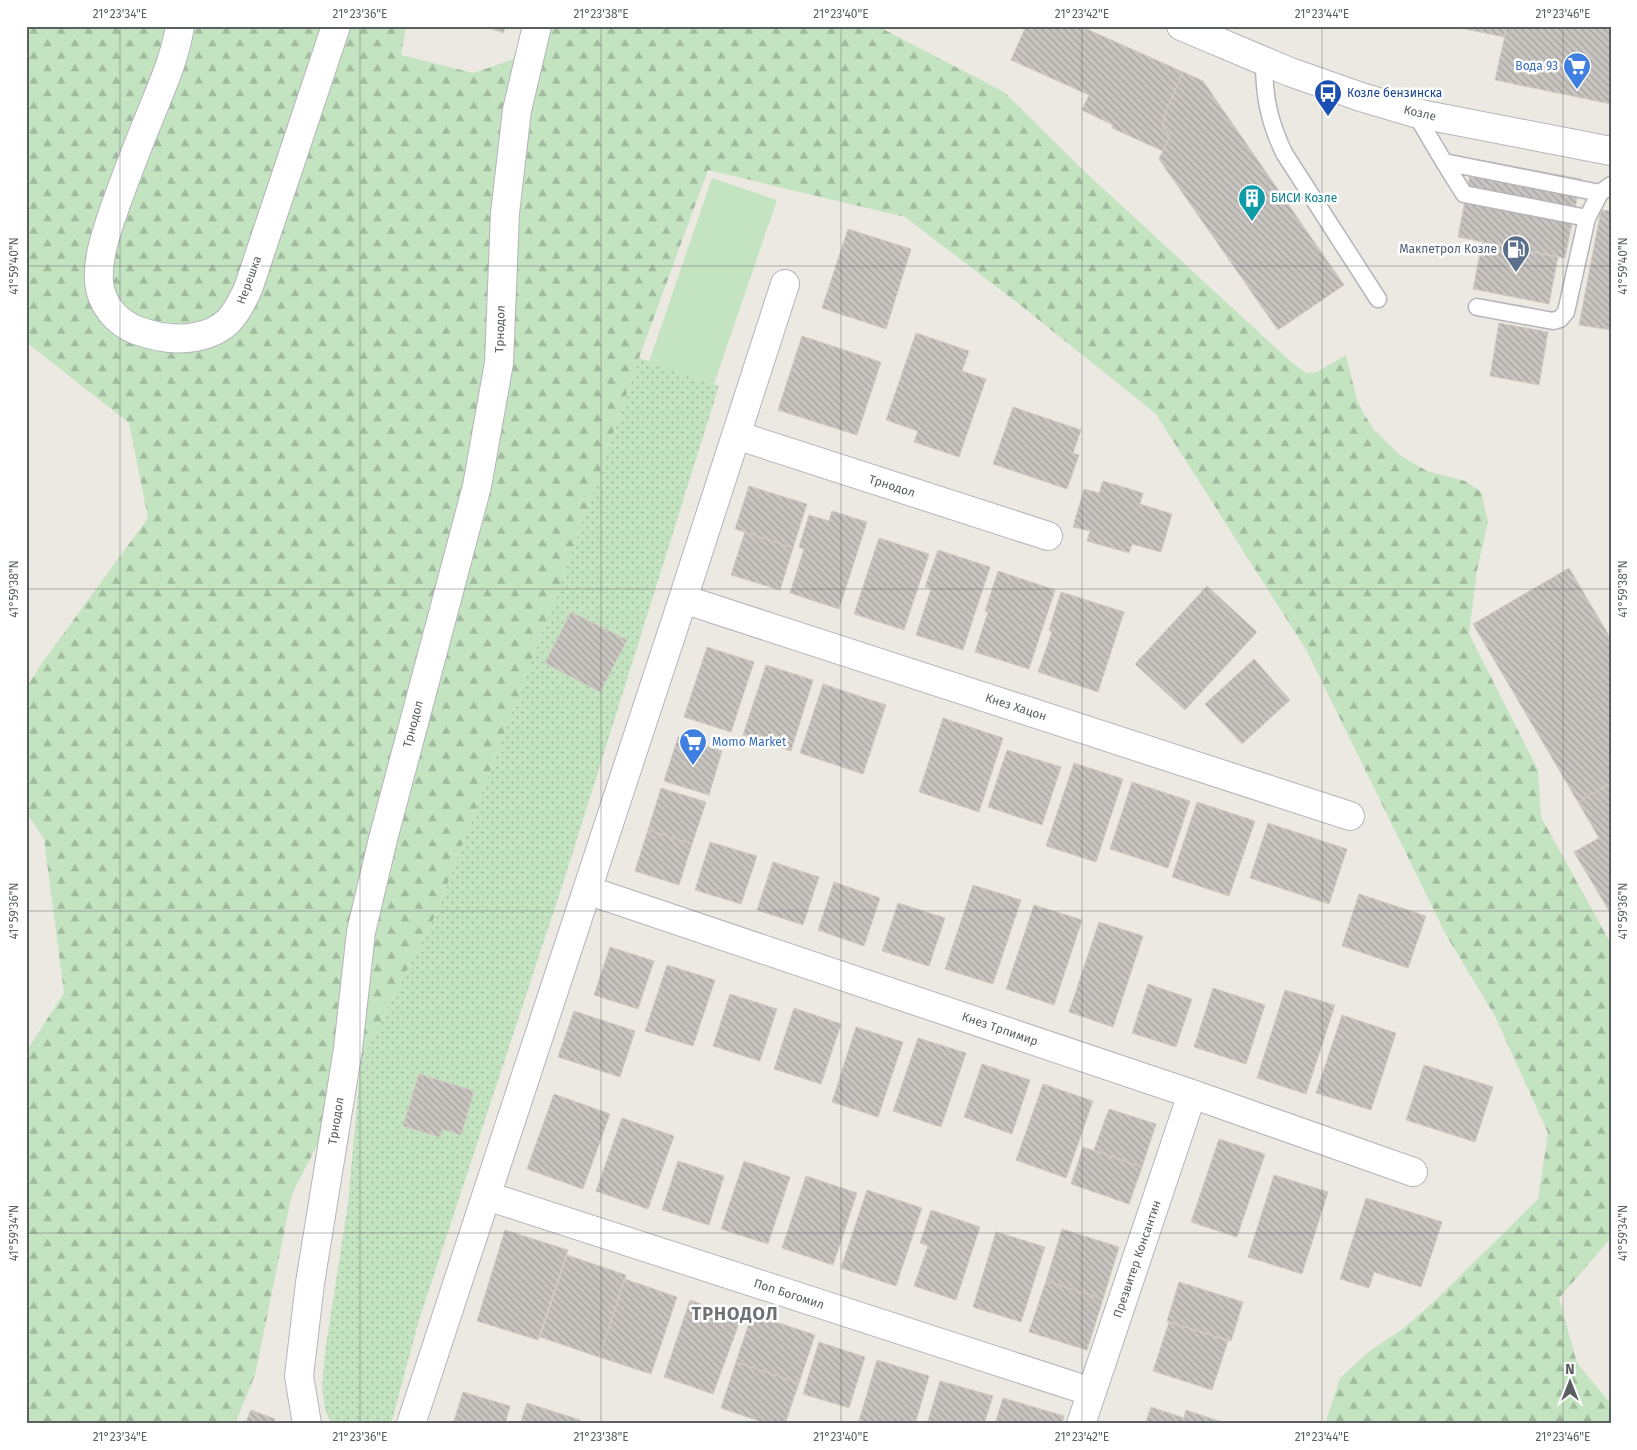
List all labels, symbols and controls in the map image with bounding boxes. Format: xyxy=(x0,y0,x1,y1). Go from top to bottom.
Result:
text: 21°23'34"E xyxy=(93,7,147,21)
text: 21°23'36"E xyxy=(333,7,387,21)
text: 21°23'38"E xyxy=(573,7,629,21)
text: 21°23'40"E xyxy=(813,7,869,21)
text: 21°23'42"E xyxy=(1055,7,1109,21)
text: 21°23'44"E xyxy=(1295,7,1349,21)
text: 21°23'46"E xyxy=(1536,7,1590,21)
supermarket icon: Вода 93 xyxy=(1562,51,1592,90)
place label: Вода 93 xyxy=(1515,59,1558,73)
bus stop icon: Козле бензинска xyxy=(1313,78,1343,117)
place label: Козле бензинска xyxy=(1347,86,1442,100)
street label: Козле xyxy=(1402,102,1438,124)
building icon: БИСИ Козле xyxy=(1237,183,1267,222)
place label: БИСИ Козле xyxy=(1271,191,1337,205)
fuel station icon: Макпетрол Козле xyxy=(1501,234,1531,273)
text: 41°59'40"N xyxy=(7,237,21,295)
text: 41°59'40"N xyxy=(1616,237,1630,295)
place label: Макпетрол Козле xyxy=(1399,242,1497,256)
street label: Нерешка xyxy=(234,254,264,306)
street label: Трнодол xyxy=(492,305,508,353)
street label: Трнодол xyxy=(867,472,917,500)
text: 41°59'38"N xyxy=(7,560,21,618)
text: 41°59'38"N xyxy=(1616,560,1630,618)
street label: Кнез Хацон xyxy=(984,691,1048,723)
street label: Трнодол xyxy=(400,699,426,749)
supermarket icon: Momo Market xyxy=(678,727,708,766)
place label: Momo Market xyxy=(712,735,787,749)
text: 41°59'36"N xyxy=(7,882,21,940)
text: 41°59'36"N xyxy=(1616,882,1630,940)
street label: Кнез Трпимир xyxy=(960,1009,1040,1049)
street label: Трнодол xyxy=(325,1096,347,1146)
street label: Презвитер Консантин xyxy=(1110,1198,1164,1320)
text: 41°59'34"N xyxy=(7,1205,21,1261)
text: 41°59'34"N xyxy=(1616,1205,1630,1261)
street label: Поп Богомил xyxy=(752,1276,826,1312)
district label: ТРНОДОЛ xyxy=(692,1303,778,1325)
north arrow xyxy=(1544,1358,1594,1408)
text: N xyxy=(1565,1361,1575,1378)
text: 21°23'34"E xyxy=(93,1430,147,1444)
text: 21°23'36"E xyxy=(333,1430,387,1444)
text: 21°23'38"E xyxy=(573,1430,629,1444)
text: 21°23'40"E xyxy=(813,1430,869,1444)
text: 21°23'42"E xyxy=(1055,1430,1109,1444)
text: 21°23'44"E xyxy=(1295,1430,1349,1444)
text: 21°23'46"E xyxy=(1536,1430,1590,1444)

